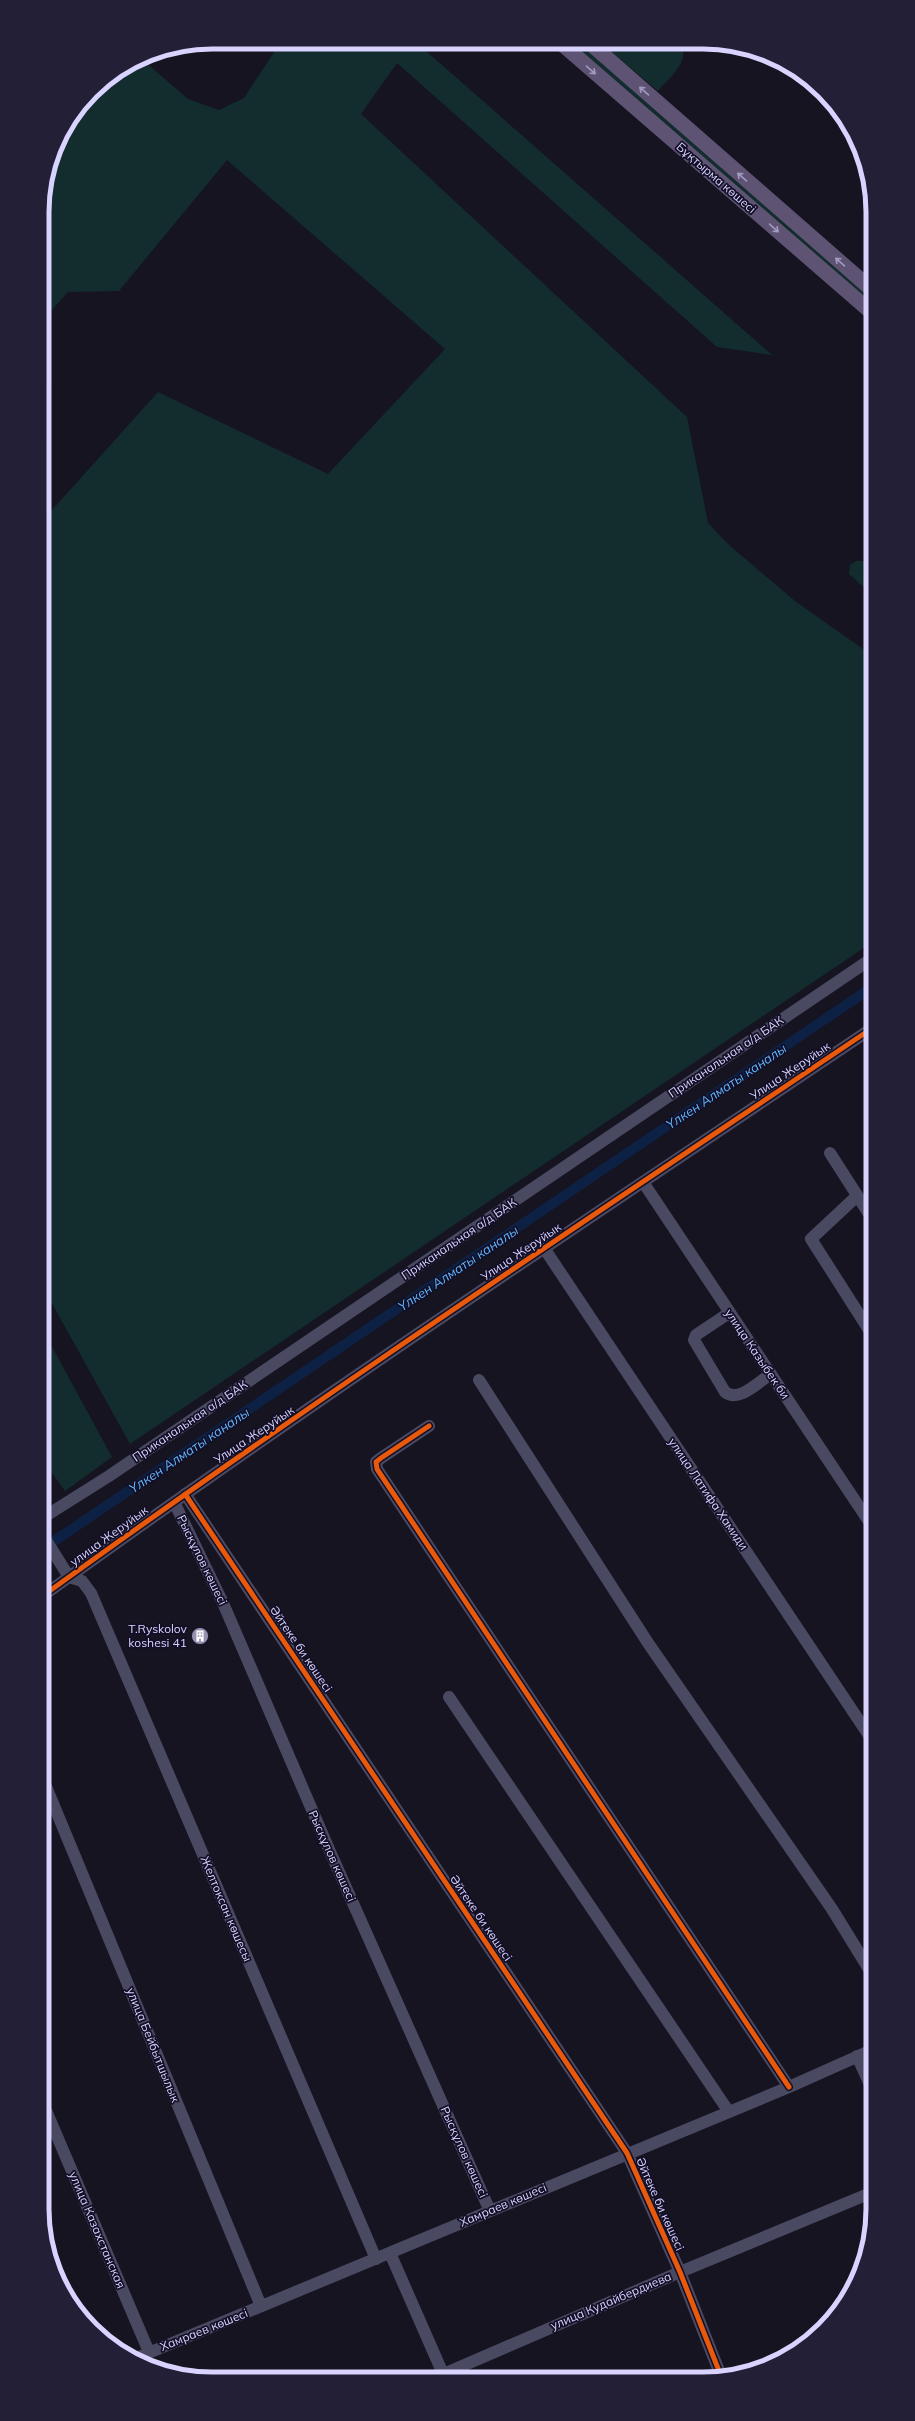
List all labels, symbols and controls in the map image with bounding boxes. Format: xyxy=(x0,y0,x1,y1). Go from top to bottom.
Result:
one-way arrow xyxy=(586,65,597,74)
one-way arrow xyxy=(639,87,650,96)
street label: Бұқтырма көшесі xyxy=(673,139,759,216)
one-way arrow xyxy=(737,172,748,181)
one-way arrow xyxy=(769,224,779,233)
one-way arrow xyxy=(836,258,846,267)
street label: Приканальная а/д БАК xyxy=(665,1012,786,1101)
street label: Улица Жеруйык xyxy=(746,1038,833,1104)
water label: Үлкен Алматы каналы xyxy=(663,1040,789,1132)
street label: Приканальная а/д БАК xyxy=(398,1194,519,1283)
street label: Улица Жеруйык xyxy=(477,1219,564,1285)
water label: Үлкен Алматы каналы xyxy=(395,1222,521,1314)
street label: улица Казыбек би xyxy=(722,1306,793,1402)
street label: Приканальная а/д БАК xyxy=(129,1376,250,1465)
street label: Улица Жеруйык xyxy=(210,1402,297,1468)
water label: Үлкен Алматы каналы xyxy=(126,1404,252,1496)
street label: улица Латифа Хамиди xyxy=(665,1435,752,1553)
street label: улица Жеруйык xyxy=(67,1502,151,1569)
street label: Рысқұлов көшесі xyxy=(174,1512,231,1607)
street label: Әйтеке би көшесі xyxy=(267,1603,336,1695)
place label: T.Ryskolov koshesi 41 xyxy=(128,1621,188,1650)
building icon: T.Ryskolov koshesi 41 xyxy=(190,1626,210,1646)
street label: Рысқұлов көшесі xyxy=(306,1808,359,1904)
street label: Желтоксан көшесы xyxy=(197,1854,255,1964)
street label: Әйтеке би көшесі xyxy=(447,1872,516,1964)
street label: улица Бейбытшылык xyxy=(124,1985,184,2105)
street label: Рысқұлов көшесі xyxy=(438,2104,491,2200)
street label: Әйтеке би көшесі xyxy=(633,2155,688,2253)
street label: улица Казахстанская xyxy=(66,2169,129,2291)
street label: Хамраев көшесі xyxy=(457,2179,549,2230)
street label: улица Кудайбердиева xyxy=(548,2268,674,2333)
street label: Хамраев көшесі xyxy=(158,2305,250,2354)

